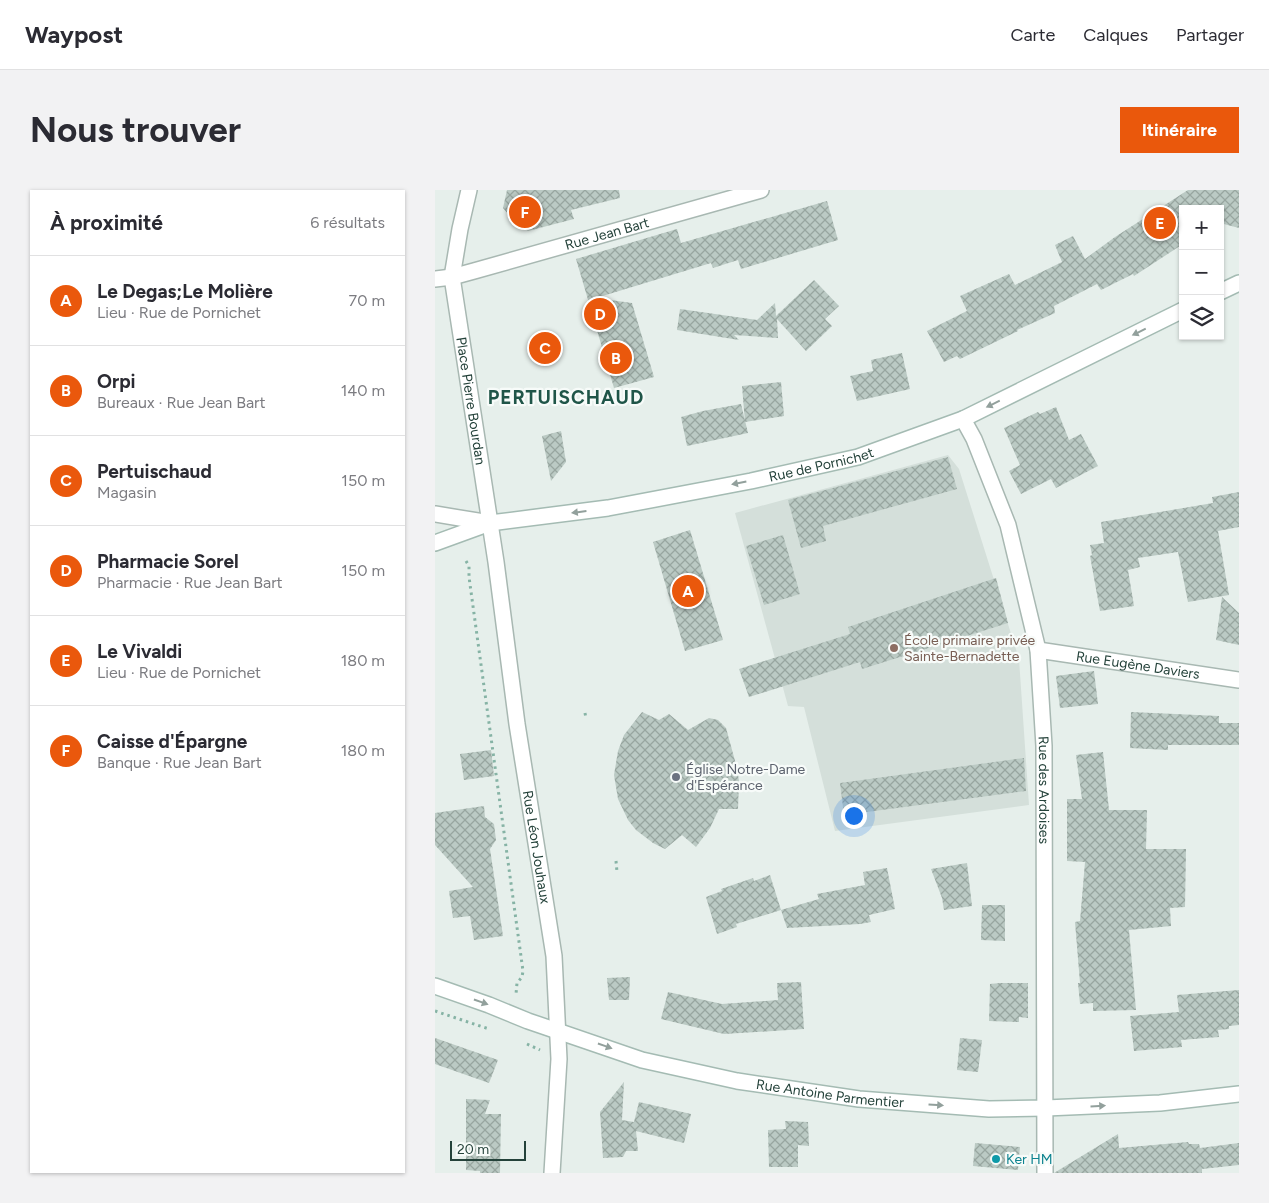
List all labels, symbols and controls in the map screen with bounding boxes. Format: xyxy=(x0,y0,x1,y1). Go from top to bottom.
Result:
text: Waypost xyxy=(25,20,123,49)
text: Carte xyxy=(1010,24,1055,46)
text: Calques xyxy=(1083,24,1148,46)
text: Partager xyxy=(1176,24,1244,46)
button: Itinéraire xyxy=(1120,107,1239,153)
text: Nous trouver xyxy=(30,109,241,151)
pin: F xyxy=(509,193,541,231)
pin: E xyxy=(1144,204,1176,242)
map controls xyxy=(1179,205,1224,340)
button: + xyxy=(1179,205,1224,250)
text: À proximité xyxy=(50,210,163,235)
text: 6 résultats xyxy=(310,213,385,232)
street label: Rue Jean Bart xyxy=(563,214,651,253)
button: − xyxy=(1179,250,1224,295)
text: Le Degas;Le Molière xyxy=(97,280,273,303)
text: A xyxy=(60,291,72,310)
text: 70 m xyxy=(349,291,385,310)
pin: D xyxy=(584,295,616,333)
button: layers xyxy=(1179,295,1224,340)
text: Lieu · Rue de Pornichet xyxy=(97,303,261,322)
one-way arrow xyxy=(1132,328,1146,336)
pin: C xyxy=(529,329,561,367)
street label: Place Pierre Bourdan xyxy=(453,336,489,466)
pin: B xyxy=(600,339,632,377)
text: Orpi xyxy=(97,370,136,393)
text: B xyxy=(61,381,71,400)
text: 140 m xyxy=(341,381,385,400)
district label: PERTUISCHAUD xyxy=(488,386,644,409)
text: Bureaux · Rue Jean Bart xyxy=(97,393,266,412)
one-way arrow xyxy=(986,400,1001,408)
street label: Rue de Pornichet xyxy=(767,444,876,485)
text: Pertuischaud xyxy=(97,460,212,483)
text: C xyxy=(60,471,72,490)
text: 150 m xyxy=(341,471,385,490)
one-way arrow xyxy=(730,480,746,488)
text: Magasin xyxy=(97,483,156,502)
one-way arrow xyxy=(571,508,587,516)
text: Pharmacie Sorel xyxy=(97,550,239,573)
text: D xyxy=(60,561,72,580)
text: 150 m xyxy=(341,561,385,580)
pin: A xyxy=(672,572,704,610)
text: Pharmacie · Rue Jean Bart xyxy=(97,573,283,592)
place label: École primaire privée Sainte-Bernadette xyxy=(904,632,1036,665)
text: Le Vivaldi xyxy=(97,640,182,663)
marker: École primaire privée Sainte-Bernadette xyxy=(888,642,900,654)
street label: Rue Eugène Daviers xyxy=(1075,647,1201,683)
text: E xyxy=(61,651,71,670)
text: 180 m xyxy=(341,651,385,670)
text: Lieu · Rue de Pornichet xyxy=(97,663,261,682)
text: Caisse d'Épargne xyxy=(97,730,247,753)
street label: Rue des Ardoises xyxy=(1035,735,1053,844)
text: F xyxy=(62,741,70,760)
text: 180 m xyxy=(341,741,385,760)
text: Banque · Rue Jean Bart xyxy=(97,753,262,772)
place label: Église Notre-Dame d'Espérance xyxy=(686,761,806,794)
marker: Église Notre-Dame d'Espérance xyxy=(670,771,682,783)
street label: Rue Léon Jouhaux xyxy=(519,789,554,905)
your location xyxy=(841,803,867,829)
one-way arrow xyxy=(474,998,489,1006)
one-way arrow xyxy=(597,1043,612,1051)
street label: Rue Antoine Parmentier xyxy=(755,1075,905,1111)
one-way arrow xyxy=(928,1101,944,1109)
one-way arrow xyxy=(1091,1101,1107,1109)
scale bar xyxy=(450,1138,526,1161)
text: 20 m xyxy=(457,1141,489,1158)
place label: Ker HM xyxy=(1006,1151,1053,1168)
marker: Ker HM xyxy=(990,1153,1002,1165)

